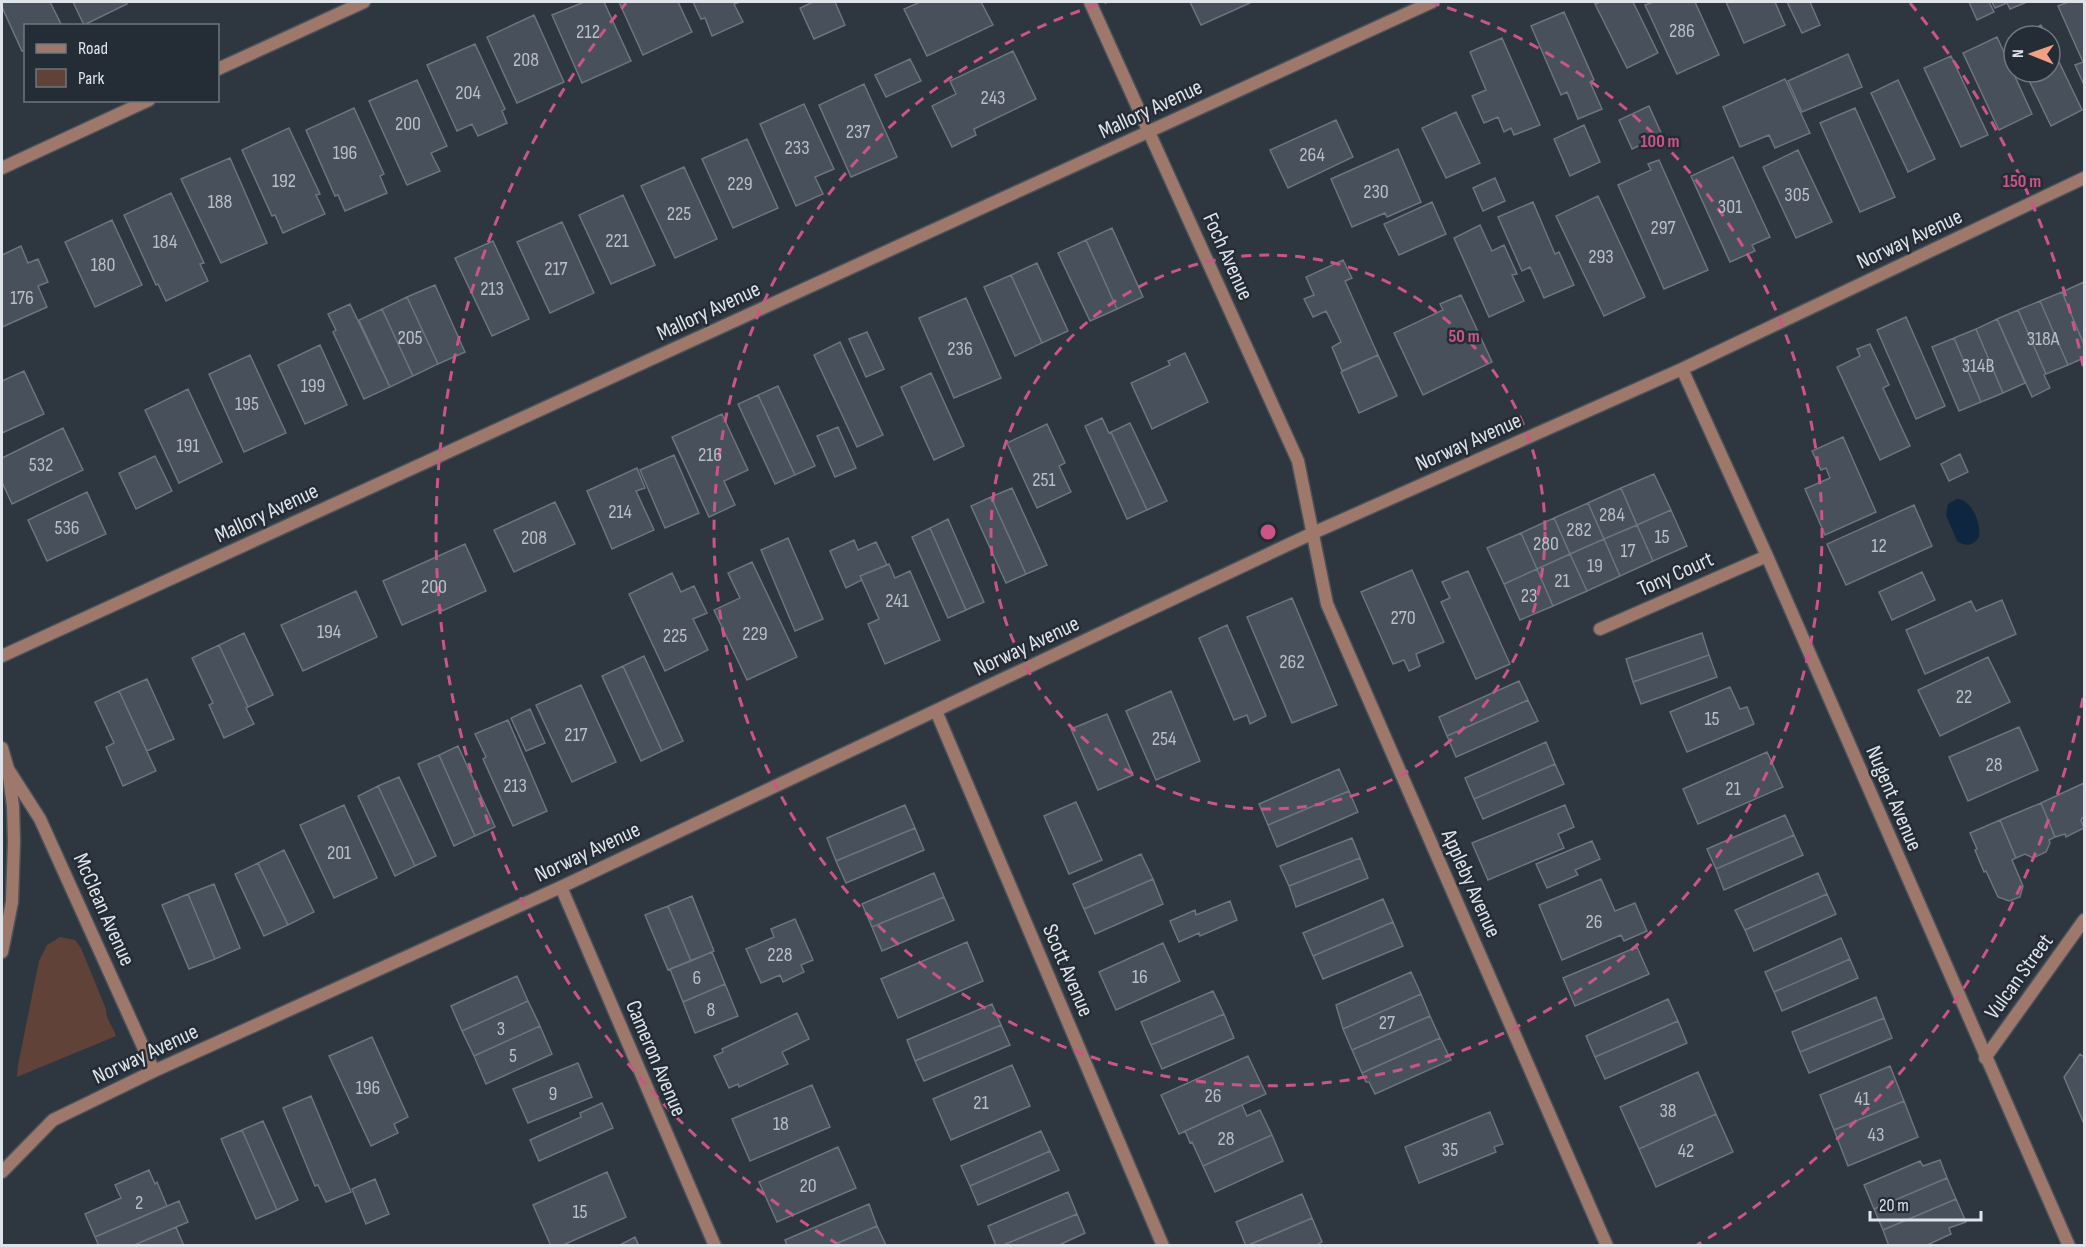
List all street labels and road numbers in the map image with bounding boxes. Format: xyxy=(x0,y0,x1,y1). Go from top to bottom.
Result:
street label: Mallory Avenue xyxy=(1095,74,1207,145)
street label: Norway Avenue xyxy=(1853,203,1967,276)
street label: Foch Avenue xyxy=(1196,209,1259,304)
street label: Mallory Avenue xyxy=(653,276,765,347)
street label: Norway Avenue xyxy=(1411,407,1526,478)
street label: Mallory Avenue xyxy=(211,478,323,549)
street label: Tony Court xyxy=(1634,546,1718,603)
street label: Norway Avenue xyxy=(970,610,1084,683)
street label: Nugent Avenue xyxy=(1859,742,1928,855)
street label: Norway Avenue xyxy=(531,816,645,889)
street label: Appleby Avenue xyxy=(1434,824,1506,942)
street label: McClean Avenue xyxy=(67,849,141,970)
street label: Scott Avenue xyxy=(1036,920,1099,1021)
street label: Vulcan Street xyxy=(1979,929,2059,1025)
street label: Cameron Avenue xyxy=(619,996,692,1121)
street label: Norway Avenue xyxy=(89,1018,203,1091)

